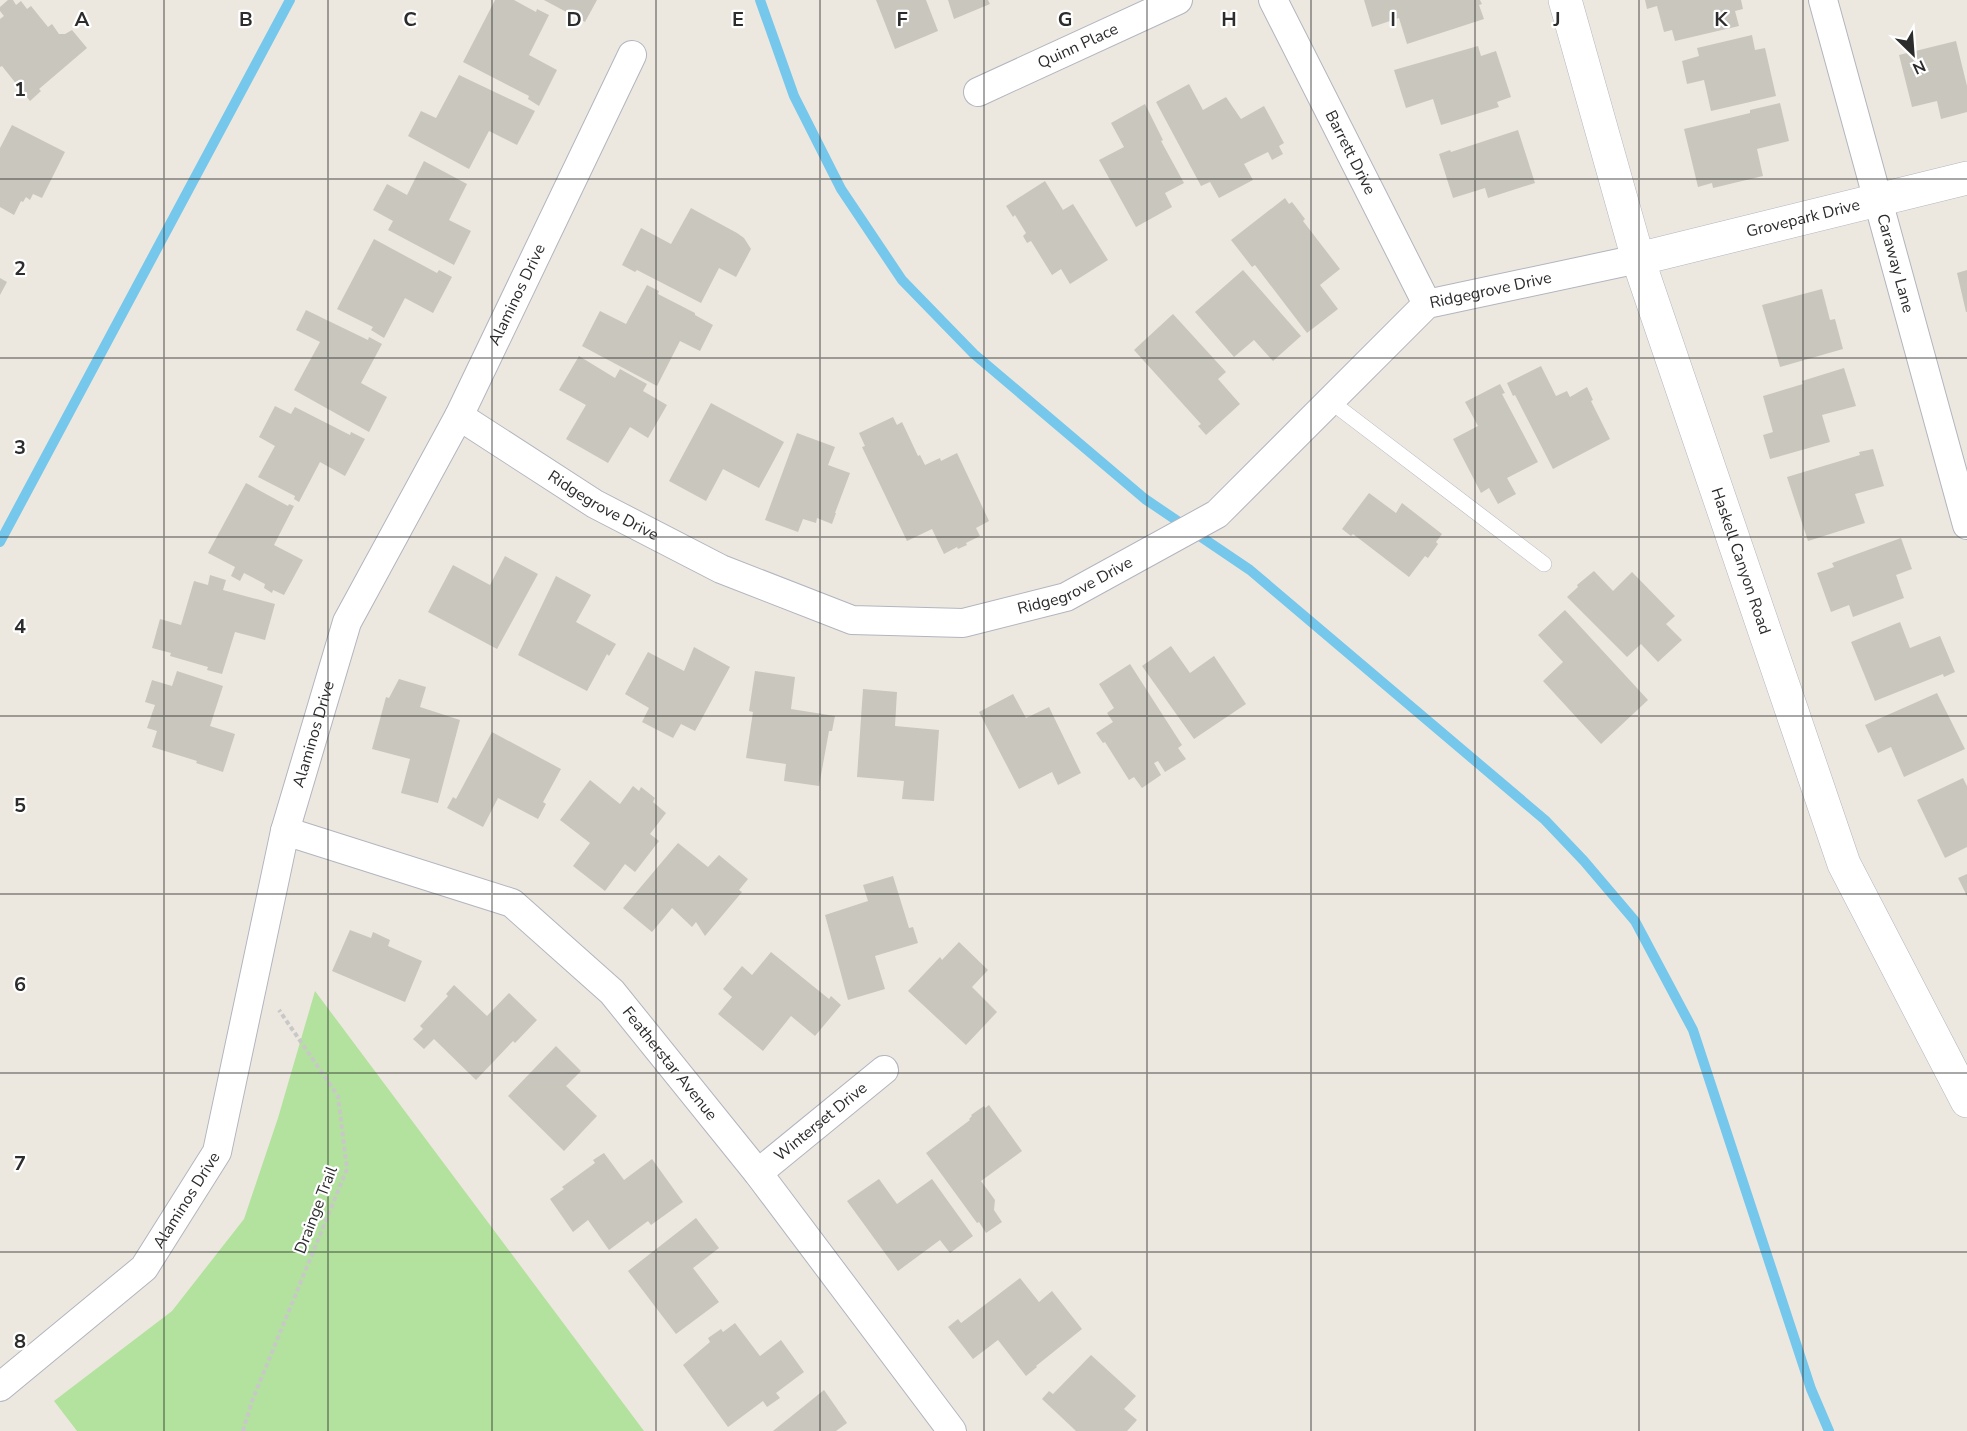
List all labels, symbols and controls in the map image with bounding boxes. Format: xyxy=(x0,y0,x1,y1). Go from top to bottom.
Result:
text: A xyxy=(75,6,90,33)
text: B xyxy=(239,6,253,33)
text: C xyxy=(403,6,417,33)
text: D xyxy=(566,6,582,33)
text: E xyxy=(732,6,744,33)
text: F xyxy=(896,6,908,33)
text: G xyxy=(1058,6,1072,33)
text: H xyxy=(1221,6,1237,33)
text: I xyxy=(1390,6,1396,33)
text: J xyxy=(1552,6,1561,33)
text: K xyxy=(1714,6,1728,33)
street label: Quinn Place xyxy=(1034,18,1122,74)
north arrow xyxy=(1883,24,1943,84)
text: N xyxy=(1909,54,1929,79)
text: 1 xyxy=(14,76,26,103)
street label: Barrett Drive xyxy=(1320,106,1381,199)
street label: Grovepark Drive xyxy=(1744,194,1862,243)
street label: Caraway Lane xyxy=(1871,211,1919,315)
street label: Alaminos Drive xyxy=(483,240,551,349)
text: 2 xyxy=(14,255,26,282)
street label: Ridgegrove Drive xyxy=(1428,267,1554,314)
text: 3 xyxy=(14,434,26,461)
street label: Ridgegrove Drive xyxy=(544,465,662,546)
street label: Haskell Canyon Road xyxy=(1706,485,1776,637)
street label: Ridgegrove Drive xyxy=(1015,551,1137,620)
text: 4 xyxy=(14,613,26,640)
street label: Alaminos Drive xyxy=(288,678,340,790)
text: 5 xyxy=(14,792,26,819)
text: 6 xyxy=(14,971,26,998)
street label: Featherstar Avenue xyxy=(617,1002,722,1125)
street label: Winterset Drive xyxy=(770,1077,872,1166)
street label: Alaminos Drive xyxy=(148,1148,225,1253)
text: 7 xyxy=(14,1150,26,1177)
street label: Drainge Trail xyxy=(289,1163,343,1257)
text: 8 xyxy=(14,1328,26,1355)

